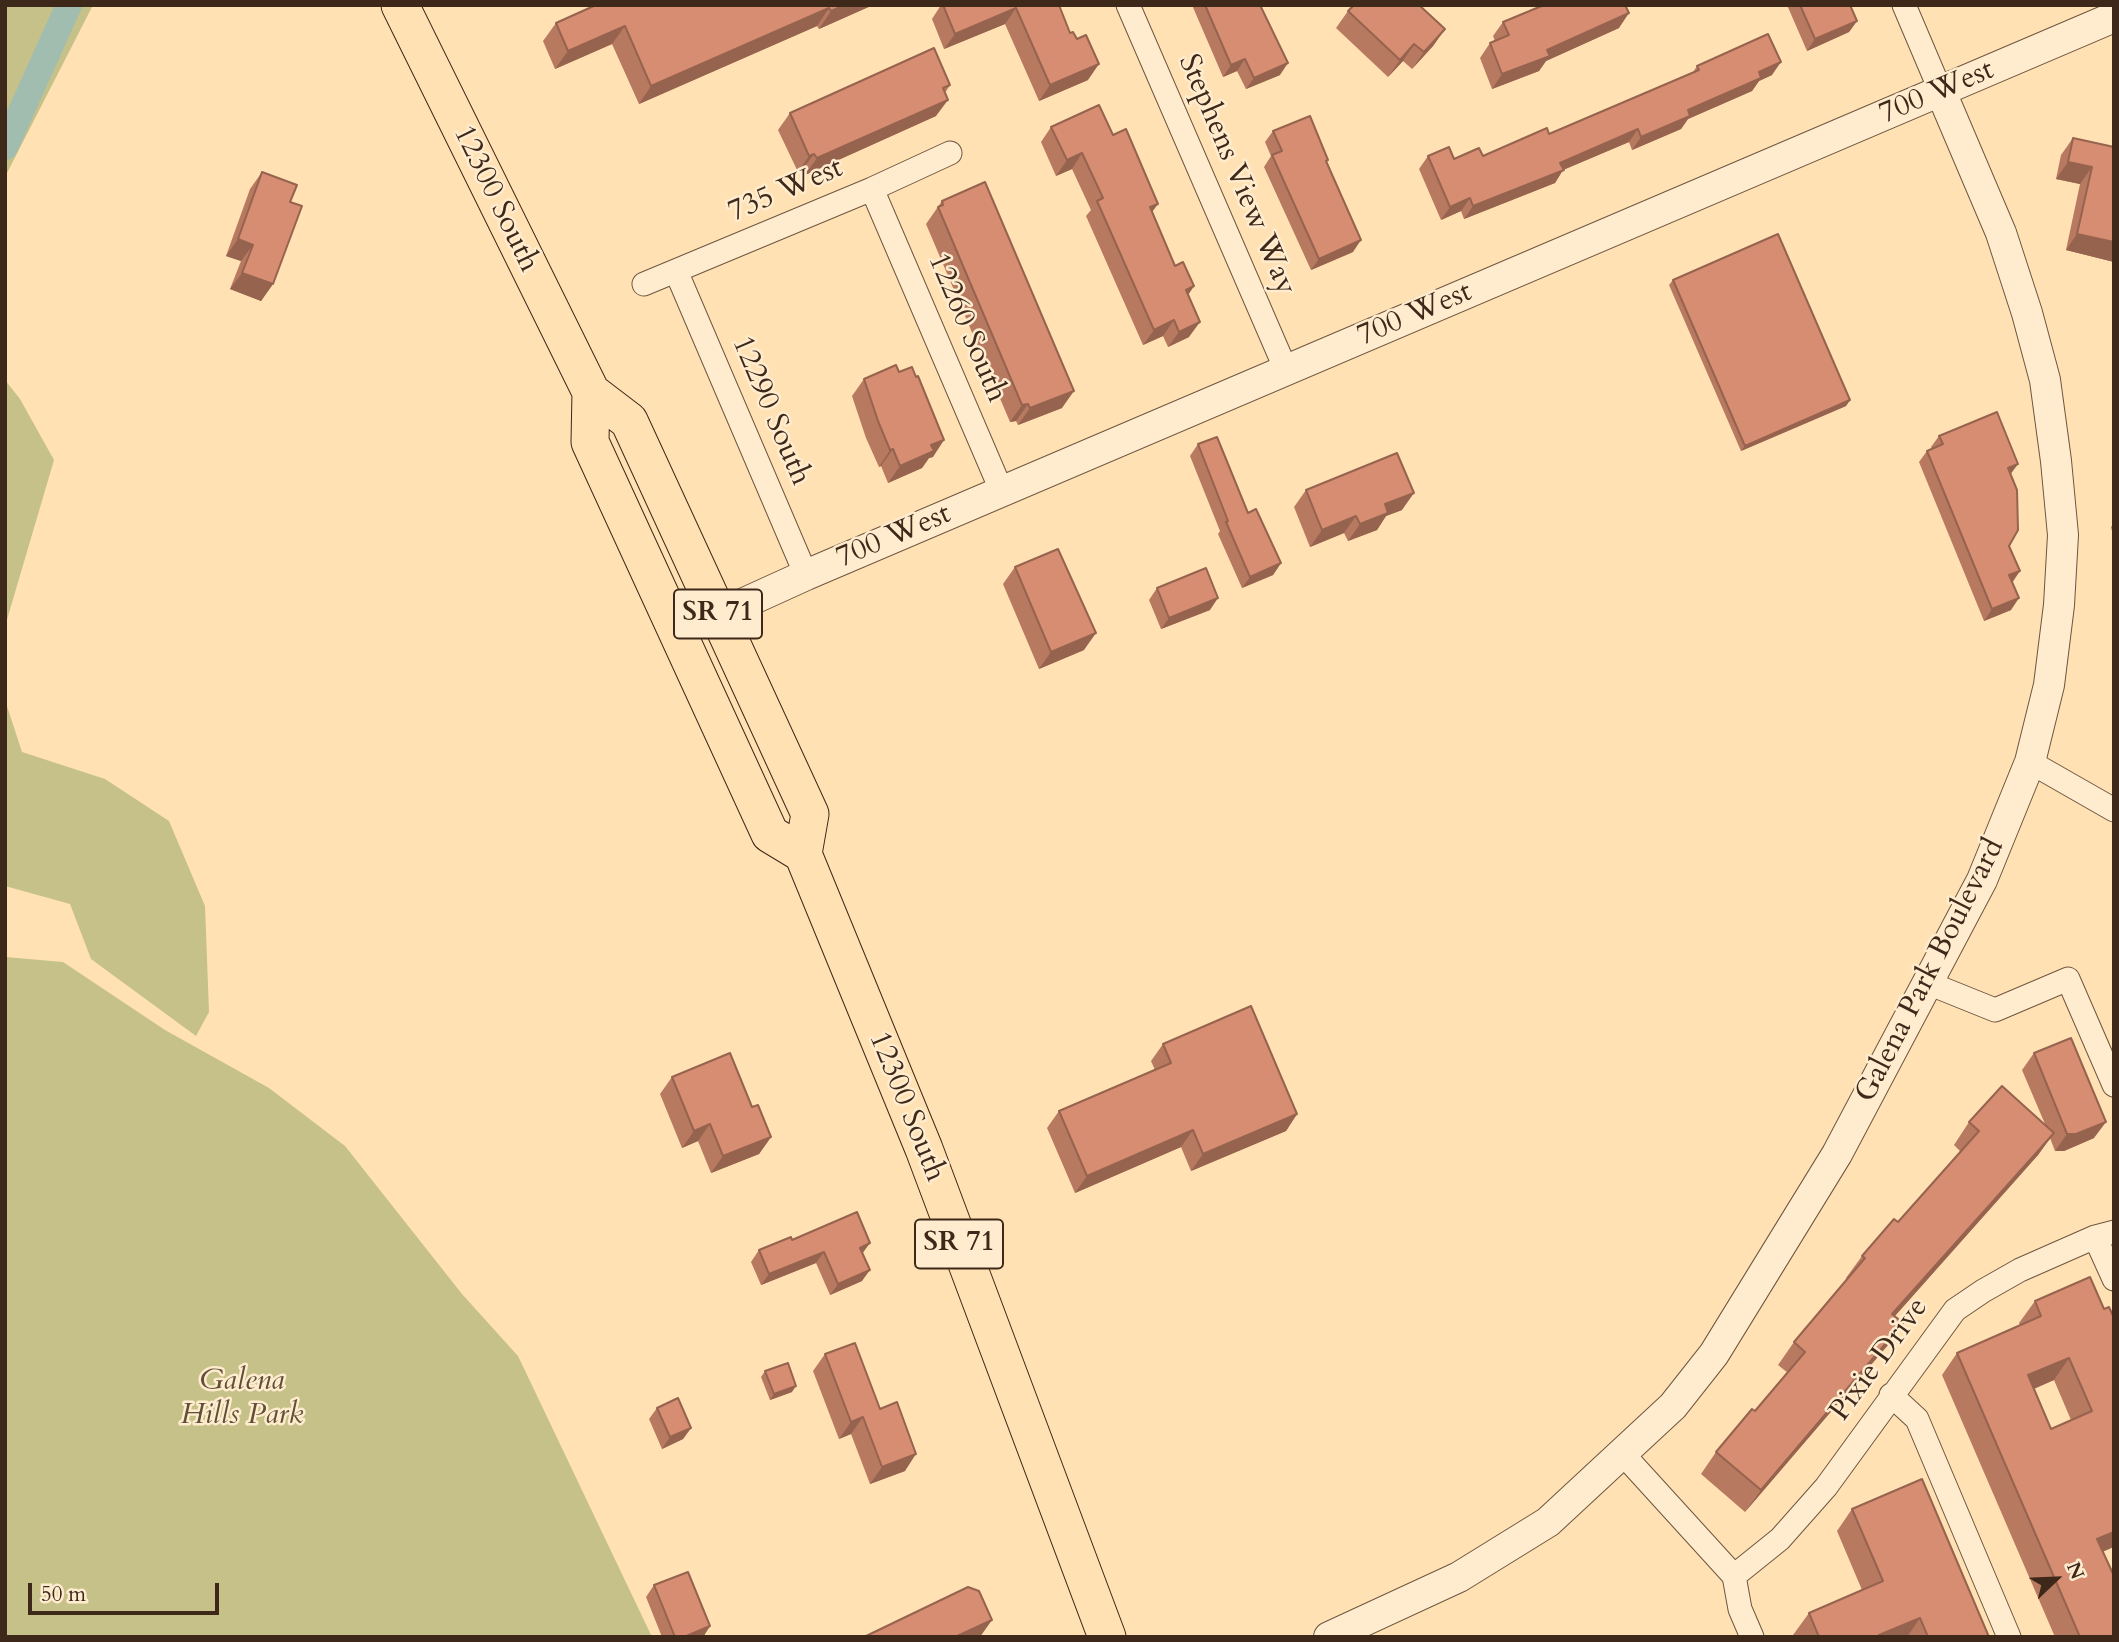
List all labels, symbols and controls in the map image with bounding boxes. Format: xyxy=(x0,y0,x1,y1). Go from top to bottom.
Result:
street label: Stephens View Way xyxy=(1169,49,1303,301)
street label: 700 West xyxy=(1875,53,1999,133)
street label: 12300 South xyxy=(444,120,546,278)
street label: 735 West xyxy=(724,151,848,231)
street label: 12260 South xyxy=(918,248,1014,408)
street label: 700 West xyxy=(1353,275,1477,355)
street label: 12290 South xyxy=(722,331,818,491)
street label: 700 West xyxy=(832,497,956,577)
road number: SR 71 xyxy=(674,590,762,638)
street label: Galena Park Boulevard xyxy=(1849,833,2013,1109)
street label: 12300 South xyxy=(860,1027,952,1187)
road number: SR 71 xyxy=(915,1220,1003,1268)
street label: Pixie Drive xyxy=(1823,1291,1937,1429)
park label: Galena Hills Park xyxy=(181,1364,303,1434)
north arrow xyxy=(2021,1544,2091,1614)
text: N xyxy=(2060,1558,2091,1583)
scale bar xyxy=(32,1568,222,1612)
text: 50 m xyxy=(41,1580,86,1609)

